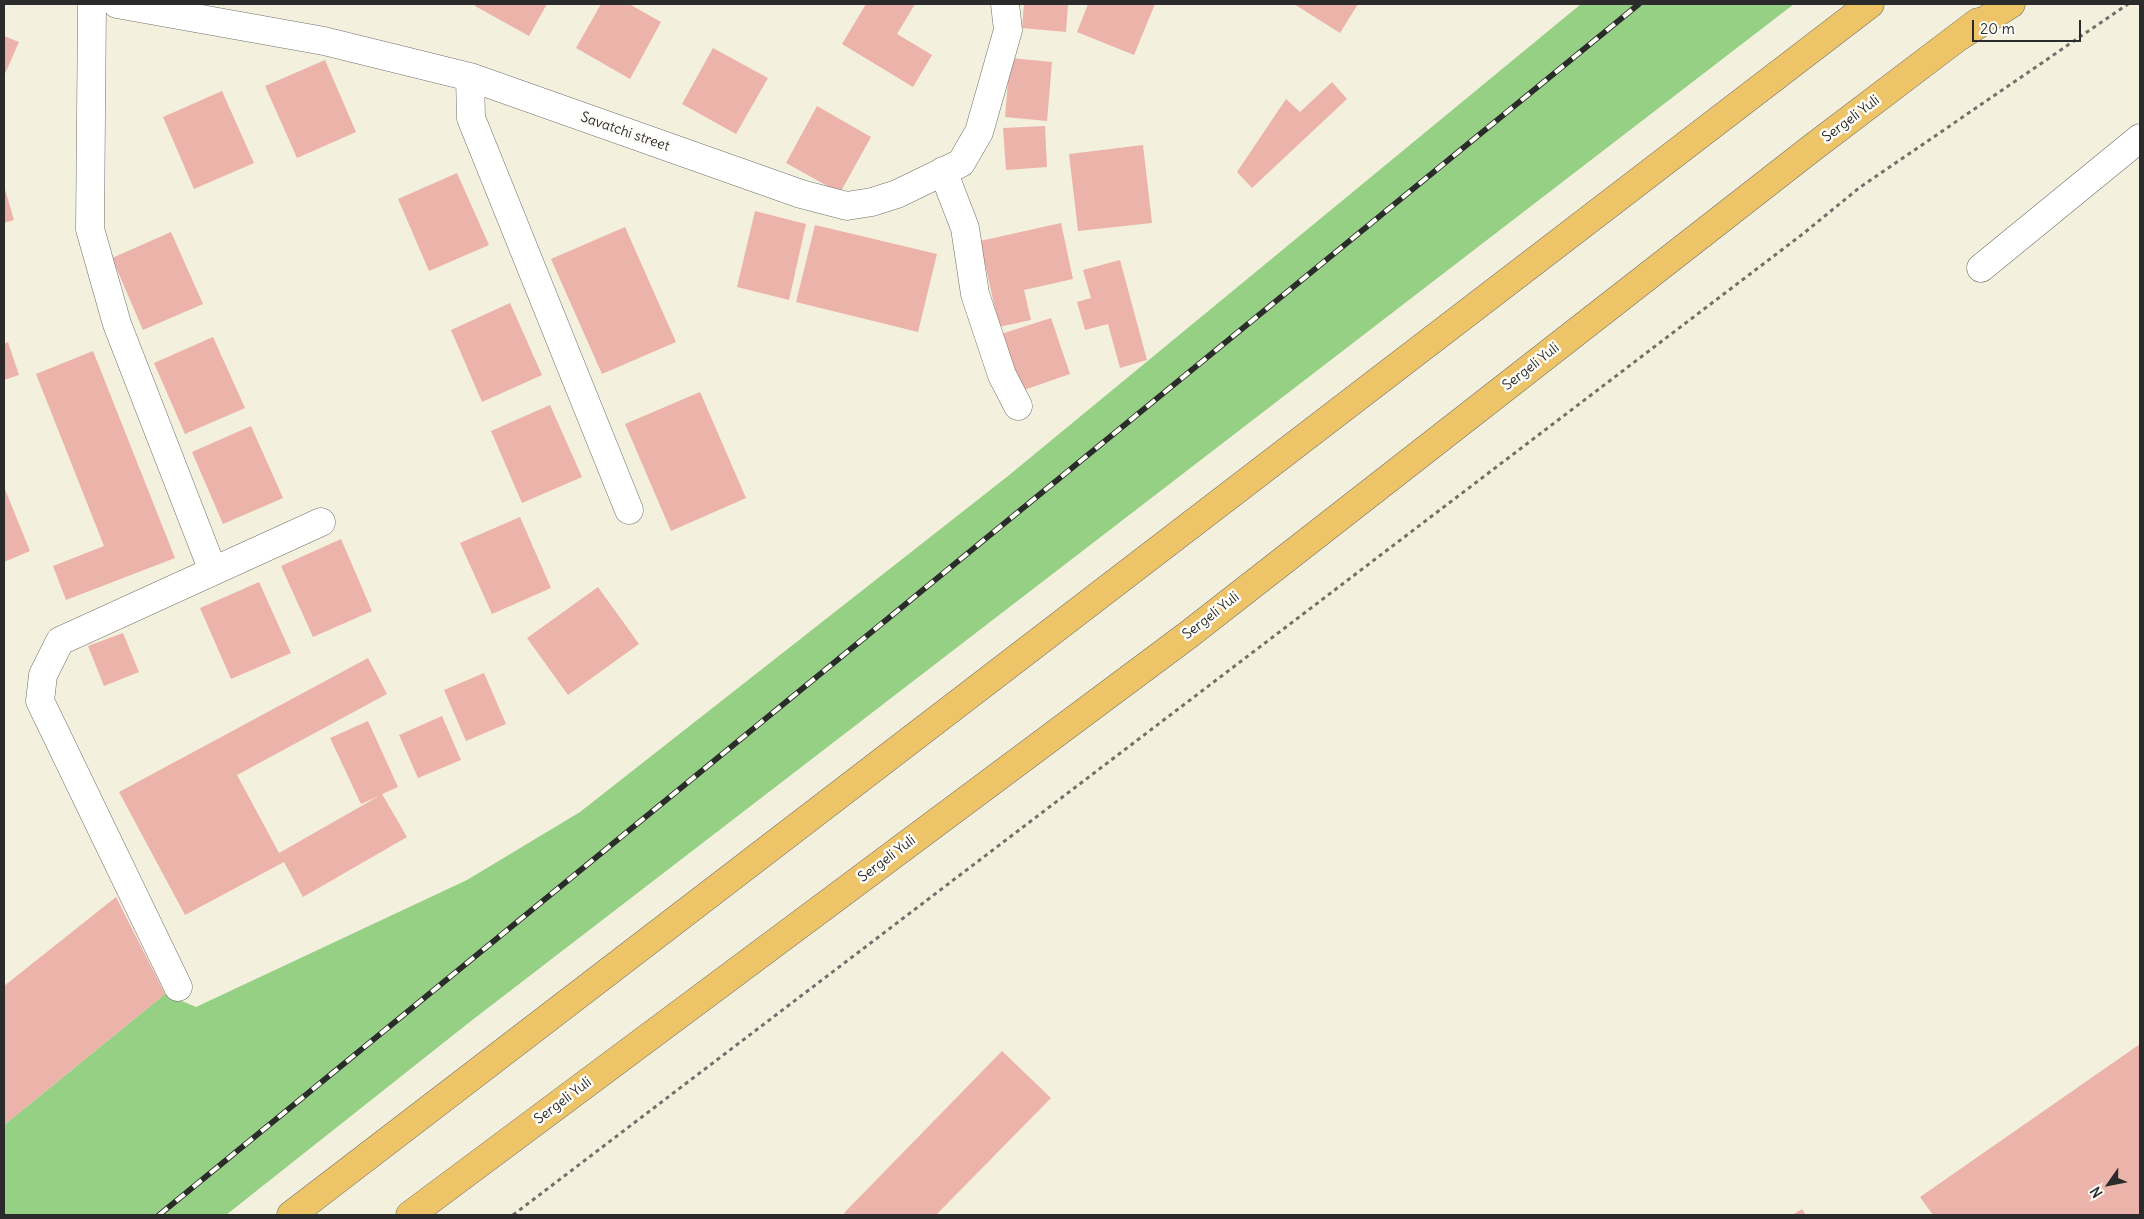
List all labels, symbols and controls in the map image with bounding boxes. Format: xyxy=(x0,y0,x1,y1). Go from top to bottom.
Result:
scale bar xyxy=(1974,10,2083,42)
text: 20 m xyxy=(1980,19,2015,38)
street label: Sergeli Yuli xyxy=(1819,92,1883,146)
street label: Savatchi street xyxy=(578,109,672,155)
street label: Sergeli Yuli xyxy=(1499,340,1563,394)
street label: Sergeli Yuli xyxy=(1179,589,1243,643)
street label: Sergeli Yuli xyxy=(855,832,919,886)
street label: Sergeli Yuli xyxy=(531,1074,595,1128)
north arrow xyxy=(2084,1159,2134,1209)
text: N xyxy=(2086,1183,2107,1201)

